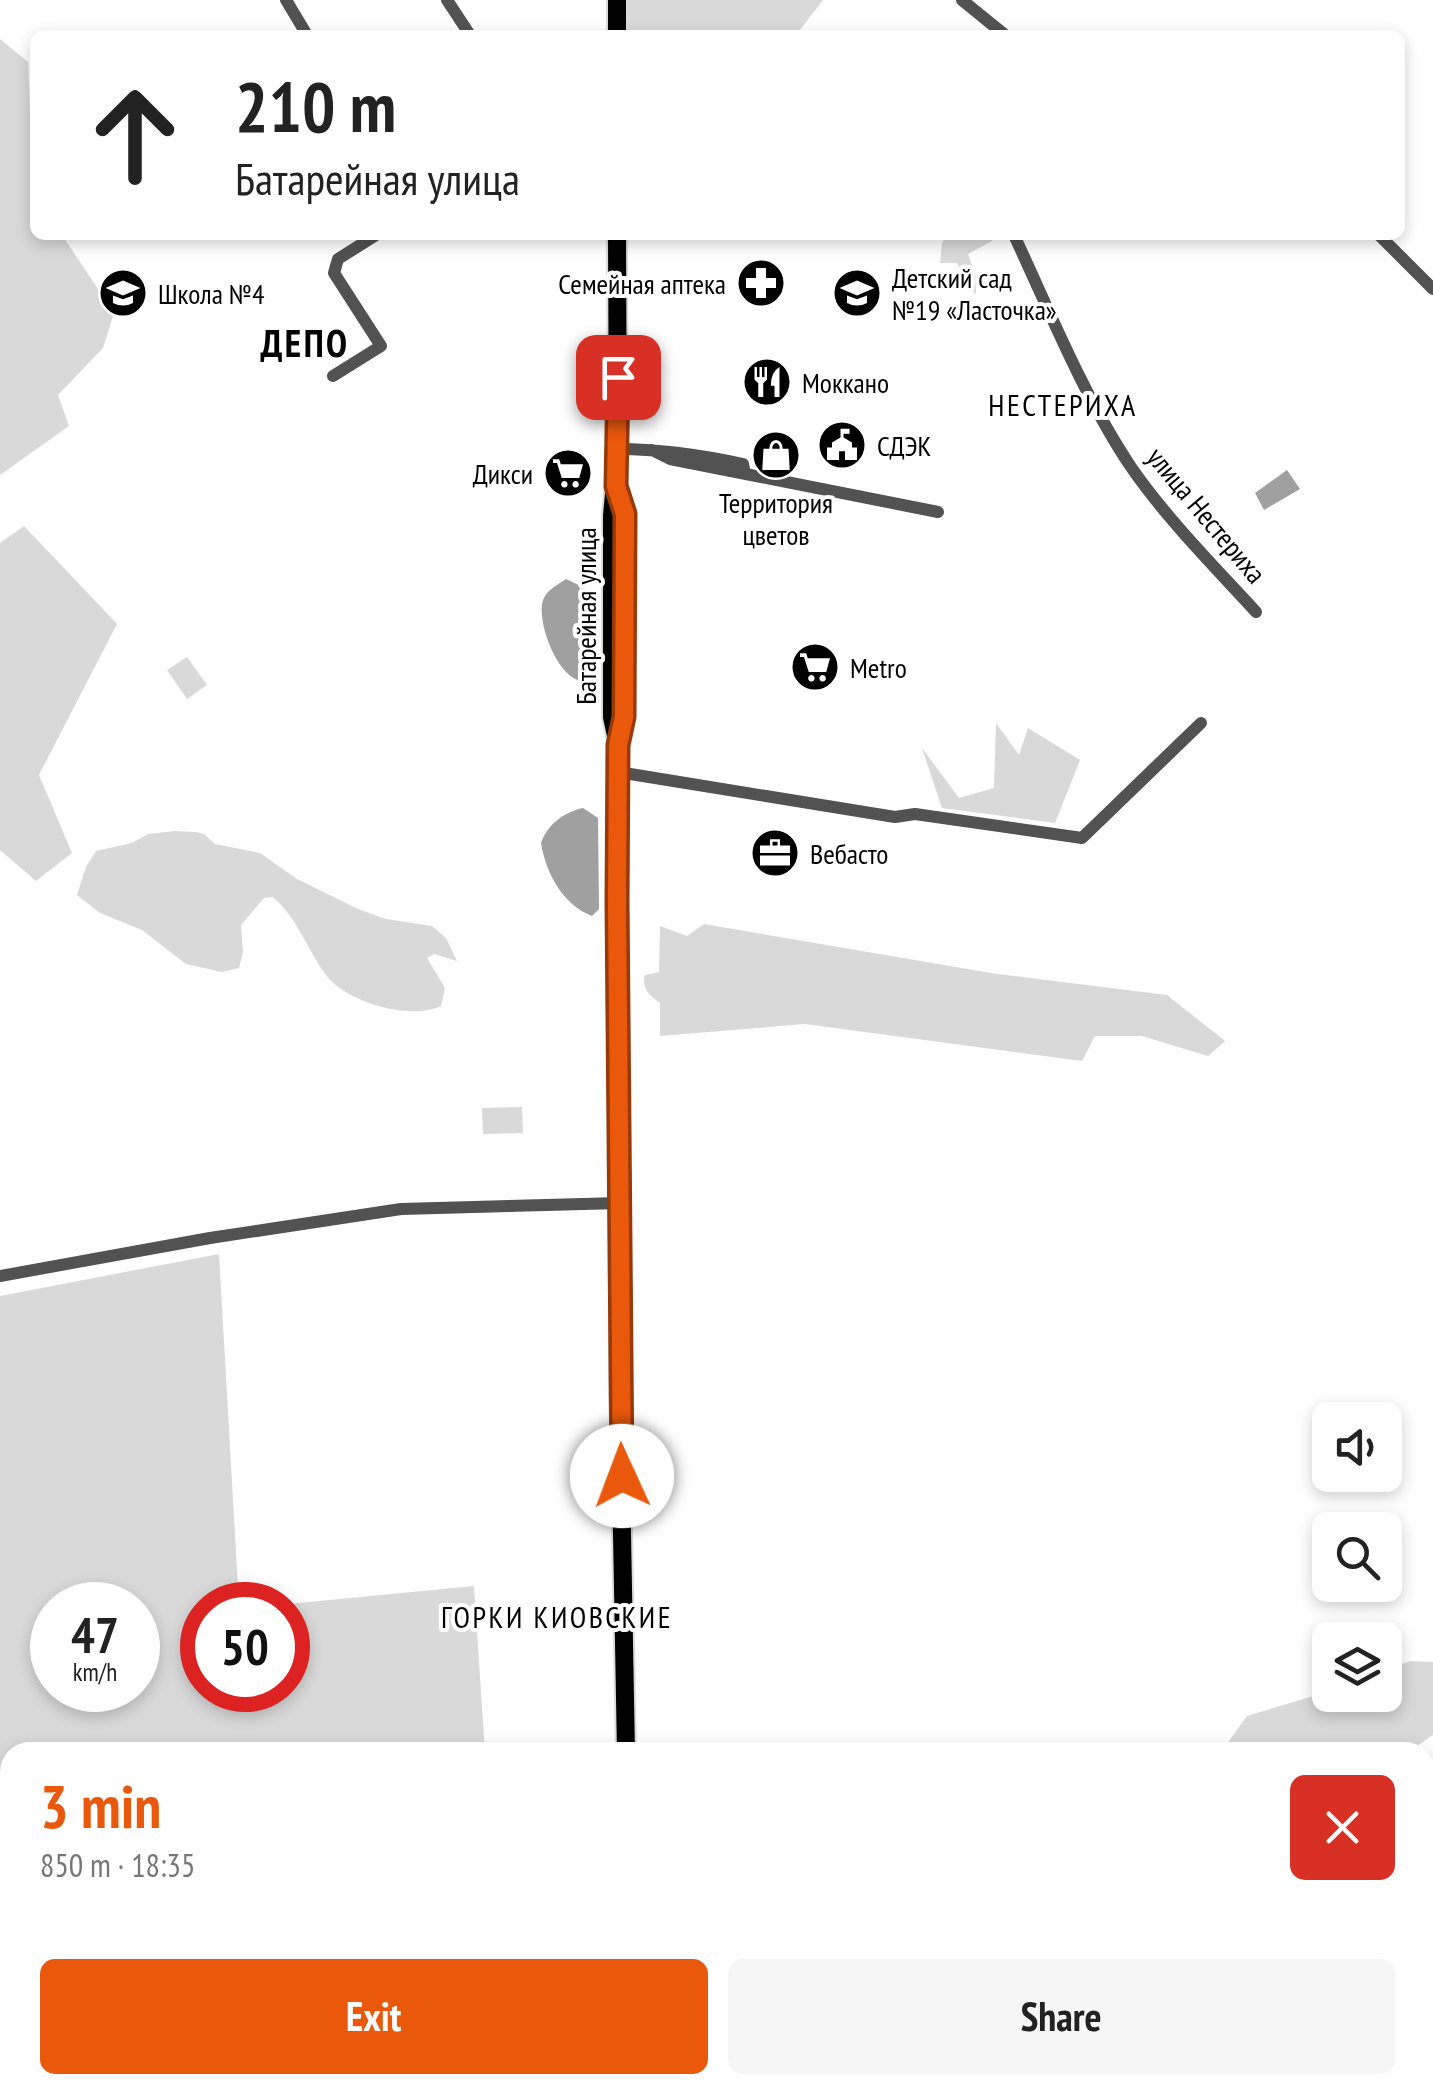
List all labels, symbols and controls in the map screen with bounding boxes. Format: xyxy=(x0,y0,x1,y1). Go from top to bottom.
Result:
text: 210 m xyxy=(235,61,396,151)
icon: ahead xyxy=(70,70,200,200)
text: Батарейная улица xyxy=(235,149,520,207)
pharmacy icon: Семейная аптека xyxy=(735,257,787,309)
place label: Детский сад №19 «Ласточка» xyxy=(892,259,1057,328)
place label: Семейная аптека xyxy=(558,265,726,302)
school or university icon: Школа №4 xyxy=(97,267,149,319)
school or university icon: Детский сад №19 «Ласточка» xyxy=(831,267,883,319)
place label: Школа №4 xyxy=(158,275,265,312)
district label: ДЕПО xyxy=(260,318,350,367)
pin xyxy=(576,335,661,420)
icon: arrive xyxy=(591,350,646,405)
restaurant icon: Моккано xyxy=(741,356,793,408)
place label: Моккано xyxy=(802,364,889,401)
district label: НЕСТЕРИХА xyxy=(988,385,1138,424)
public building icon: СДЭК xyxy=(816,419,868,471)
place label: СДЭК xyxy=(877,427,932,464)
shop icon: Территория цветов xyxy=(750,429,802,481)
street label: улица Нестериха xyxy=(1139,439,1275,591)
supermarket icon: Дикси xyxy=(542,447,594,499)
place label: Дикси xyxy=(473,455,533,492)
place label: Территория цветов xyxy=(719,484,833,553)
street label: Батарейная улица xyxy=(567,527,604,705)
supermarket icon: Metro xyxy=(789,641,841,693)
place label: Metro xyxy=(850,649,907,686)
office icon: Вебасто xyxy=(749,827,801,879)
place label: Вебасто xyxy=(810,835,888,872)
map controls xyxy=(1312,1402,1402,1712)
button: sound xyxy=(1312,1402,1402,1492)
position arrow xyxy=(570,1424,674,1528)
button: search xyxy=(1312,1512,1402,1602)
speed limit sign: 50 xyxy=(180,1582,310,1712)
district label: ГОРКИ КИОВСКИЕ xyxy=(441,1597,673,1636)
text: 47 xyxy=(71,1602,119,1667)
button: layers xyxy=(1312,1622,1402,1712)
text: km/h xyxy=(73,1656,117,1688)
text: 3 min xyxy=(40,1767,161,1845)
button: close xyxy=(1290,1775,1395,1880)
text: 850 m · 18:35 xyxy=(40,1844,195,1886)
button: Exit xyxy=(40,1959,708,2074)
button: Share xyxy=(728,1959,1395,2074)

